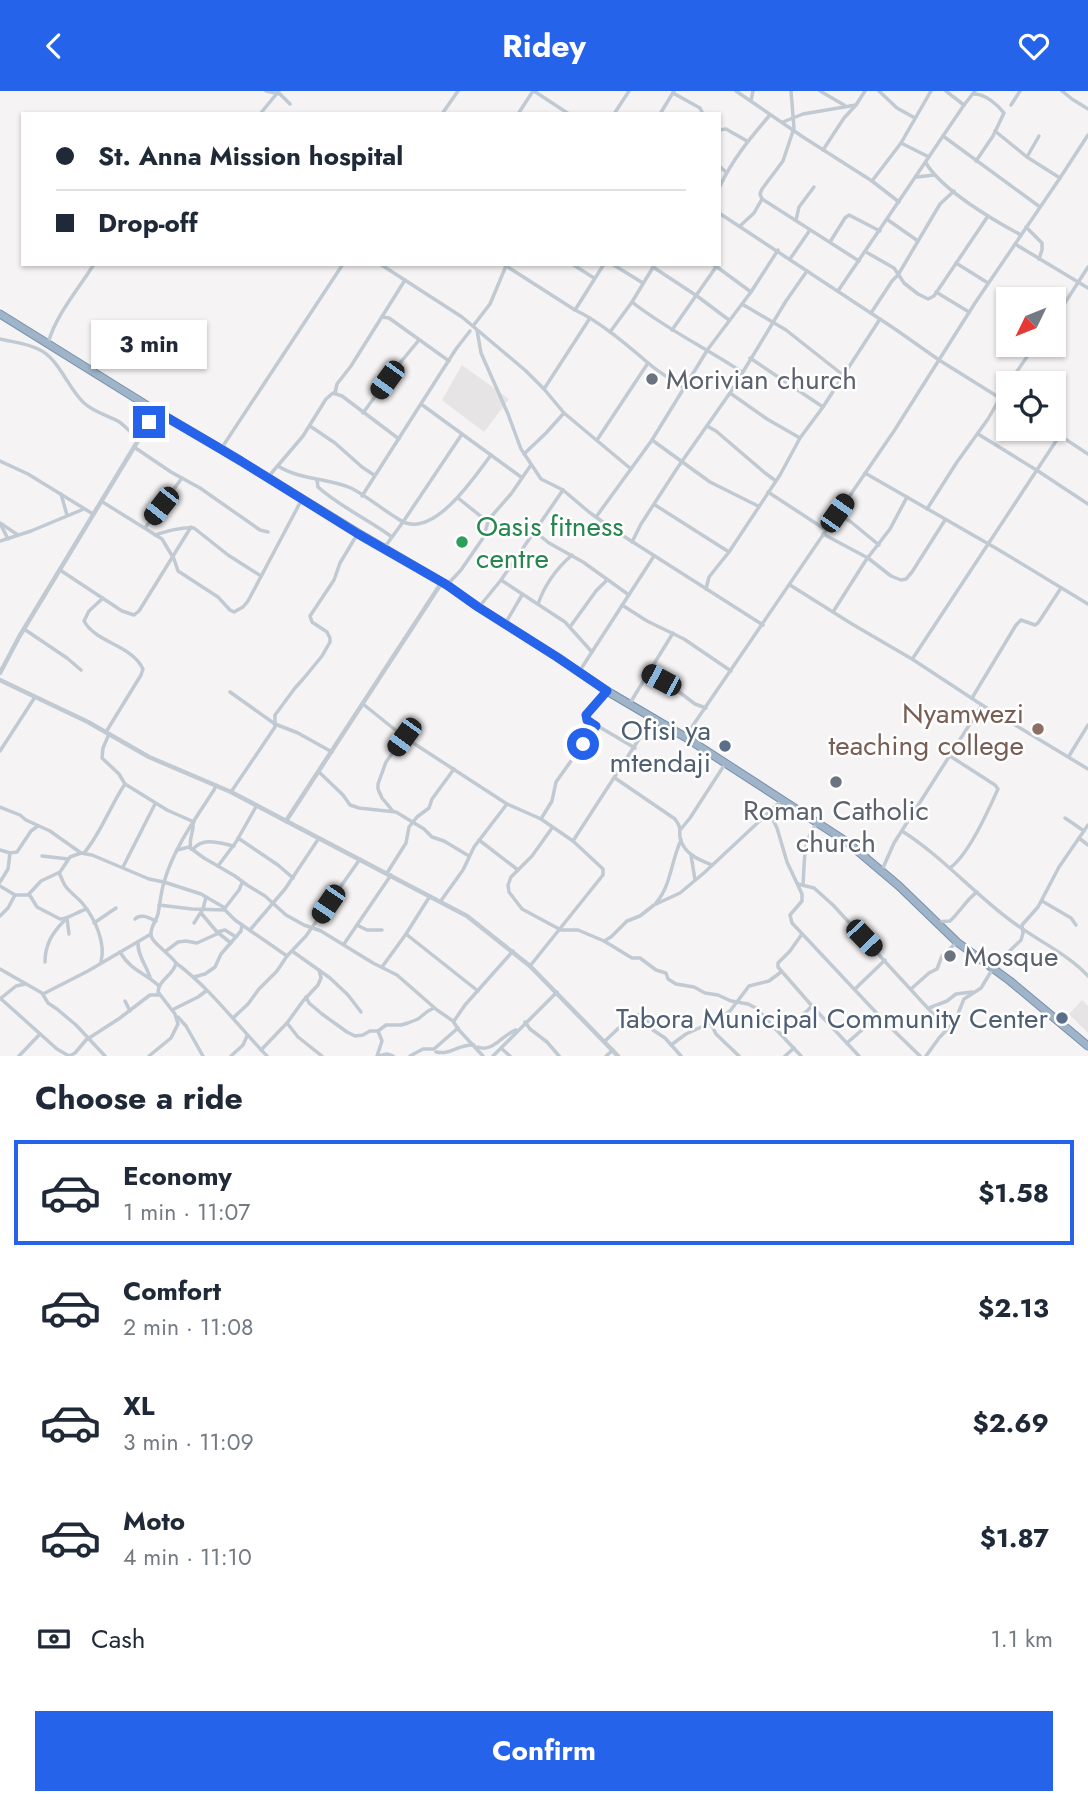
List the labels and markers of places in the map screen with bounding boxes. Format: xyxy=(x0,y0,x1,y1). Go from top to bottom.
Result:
place label: Morivian church xyxy=(666,359,857,400)
marker: Morivian church xyxy=(644,371,660,387)
place label: Oasis fitness centre xyxy=(476,506,624,579)
marker: Oasis fitness centre xyxy=(454,534,470,550)
place label: Nyamwezi teaching college xyxy=(829,693,1024,766)
place label: Ofisi ya mtendaji xyxy=(610,710,711,783)
marker: Nyamwezi teaching college xyxy=(1030,721,1046,737)
marker: Ofisi ya mtendaji xyxy=(717,738,733,754)
marker: Roman Catholic church xyxy=(828,774,844,790)
place label: Roman Catholic church xyxy=(743,790,929,863)
place label: Mosque xyxy=(964,936,1058,977)
marker: Mosque xyxy=(942,948,958,964)
place label: Tabora Municipal Community Center xyxy=(616,998,1048,1039)
marker: Tabora Municipal Community Center xyxy=(1054,1010,1070,1026)

